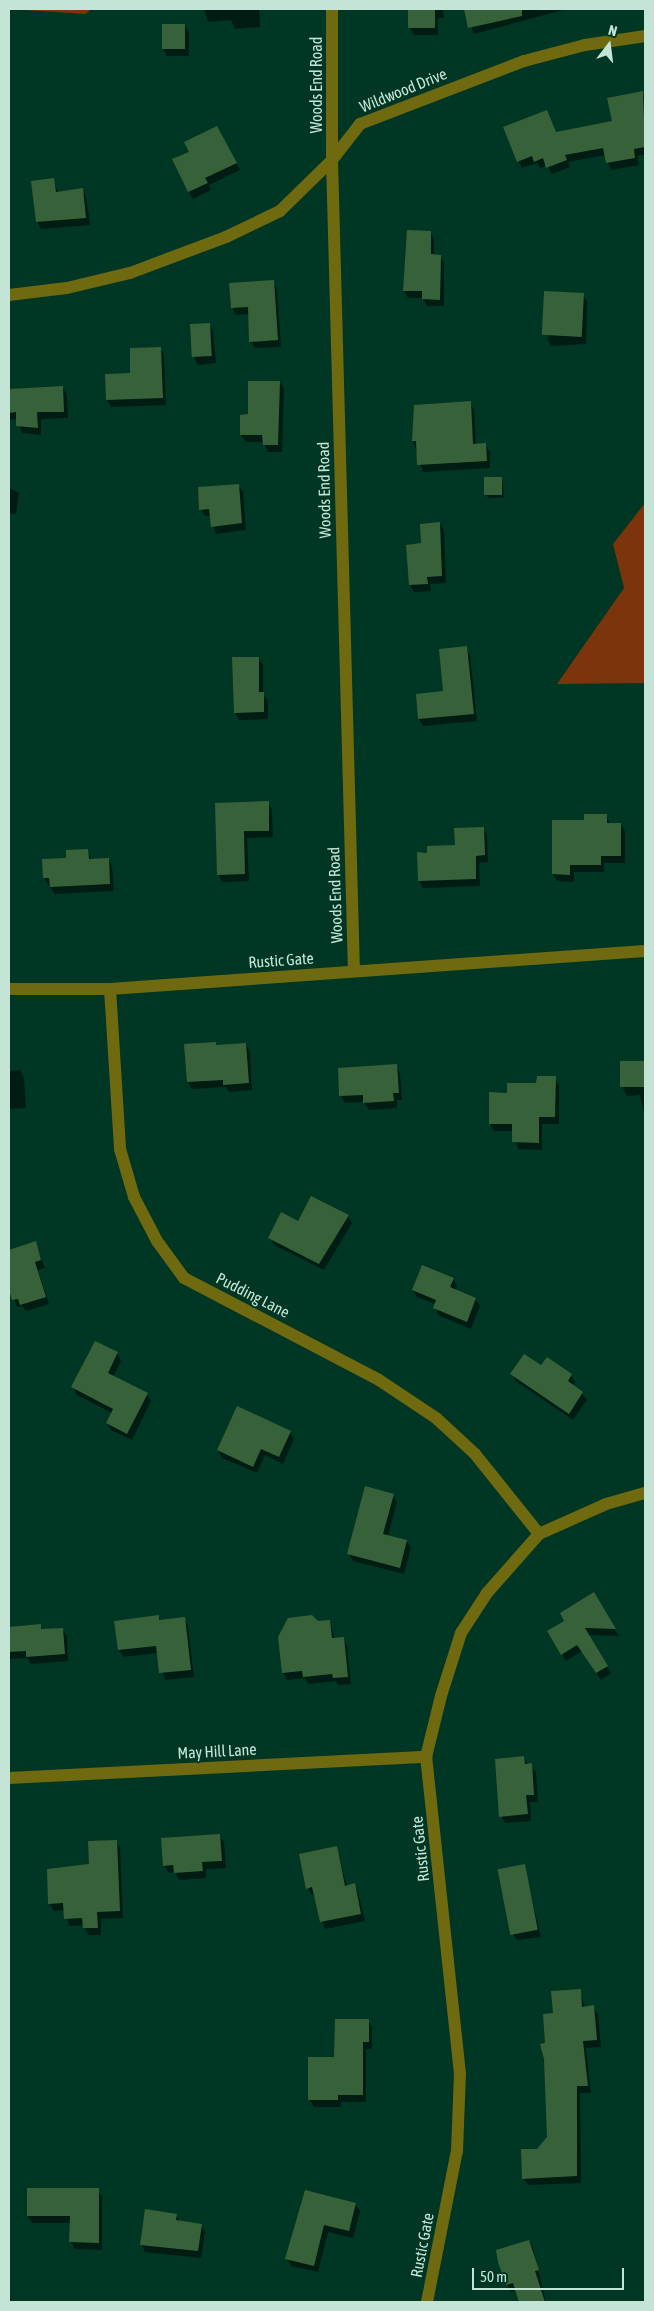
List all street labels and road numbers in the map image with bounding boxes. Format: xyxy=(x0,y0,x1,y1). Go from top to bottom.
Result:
street label: Woods End Road xyxy=(306,37,326,133)
street label: Wildwood Drive xyxy=(357,64,449,116)
street label: Woods End Road xyxy=(314,442,334,538)
street label: Woods End Road xyxy=(324,846,346,944)
street label: Rustic Gate xyxy=(248,948,314,972)
street label: Pudding Lane xyxy=(213,1268,293,1322)
street label: May Hill Lane xyxy=(177,1739,257,1763)
street label: Rustic Gate xyxy=(407,1815,433,1883)
street label: Rustic Gate xyxy=(406,2211,438,2279)

